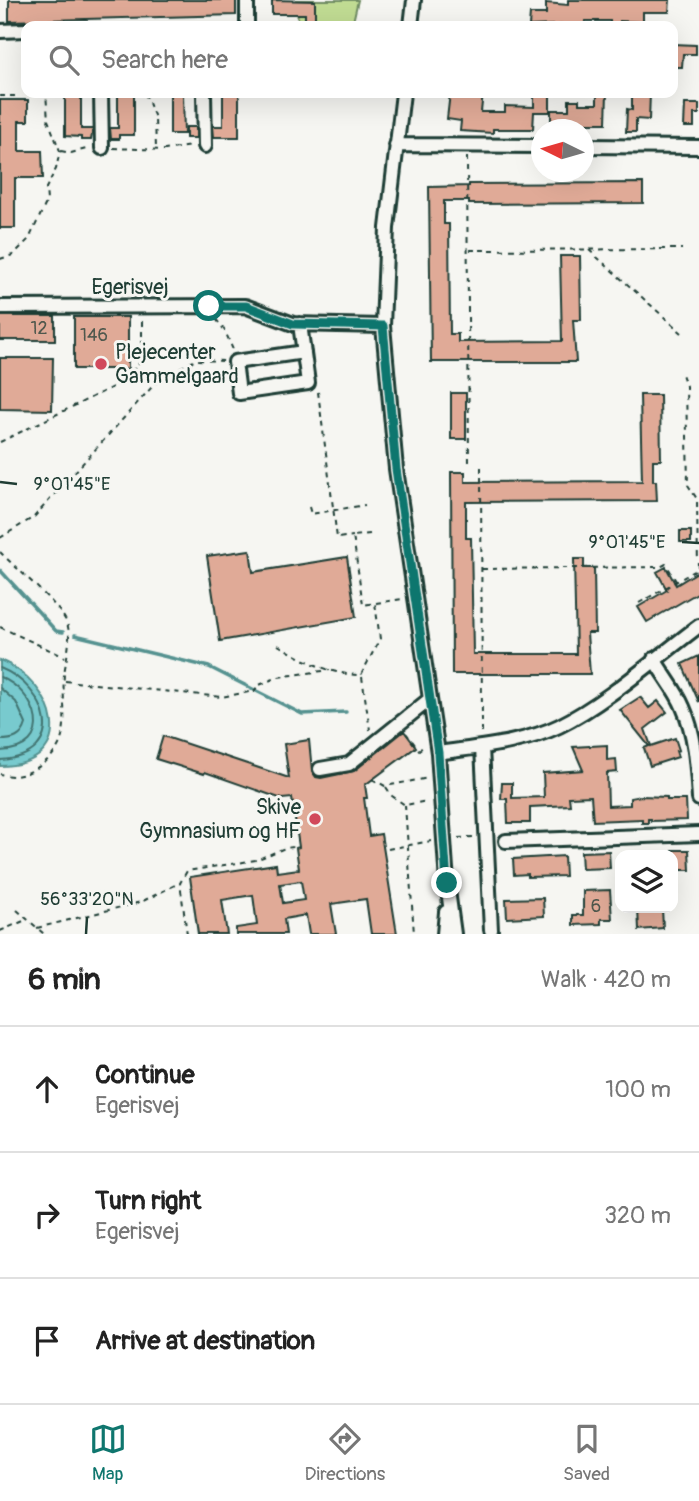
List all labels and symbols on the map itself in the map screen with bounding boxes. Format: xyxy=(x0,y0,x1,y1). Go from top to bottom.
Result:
north arrow xyxy=(531,119,594,182)
street label: Egerisvej xyxy=(91,274,169,301)
route start xyxy=(193,290,224,321)
house number: 12 xyxy=(30,317,48,340)
house number: 146 xyxy=(80,324,108,347)
place label: Plejecenter Gammelgaard xyxy=(115,339,239,390)
marker: Plejecenter Gammelgaard xyxy=(93,356,109,372)
text: 9°01'45"E xyxy=(34,473,110,496)
text: 9°01'45"E xyxy=(589,531,665,554)
place label: Skive Gymnasium og HF xyxy=(139,794,302,845)
marker: Skive Gymnasium og HF xyxy=(307,811,323,827)
route end xyxy=(431,867,462,898)
text: 56°33'20"N xyxy=(40,888,134,911)
house number: 6 xyxy=(591,895,601,918)

